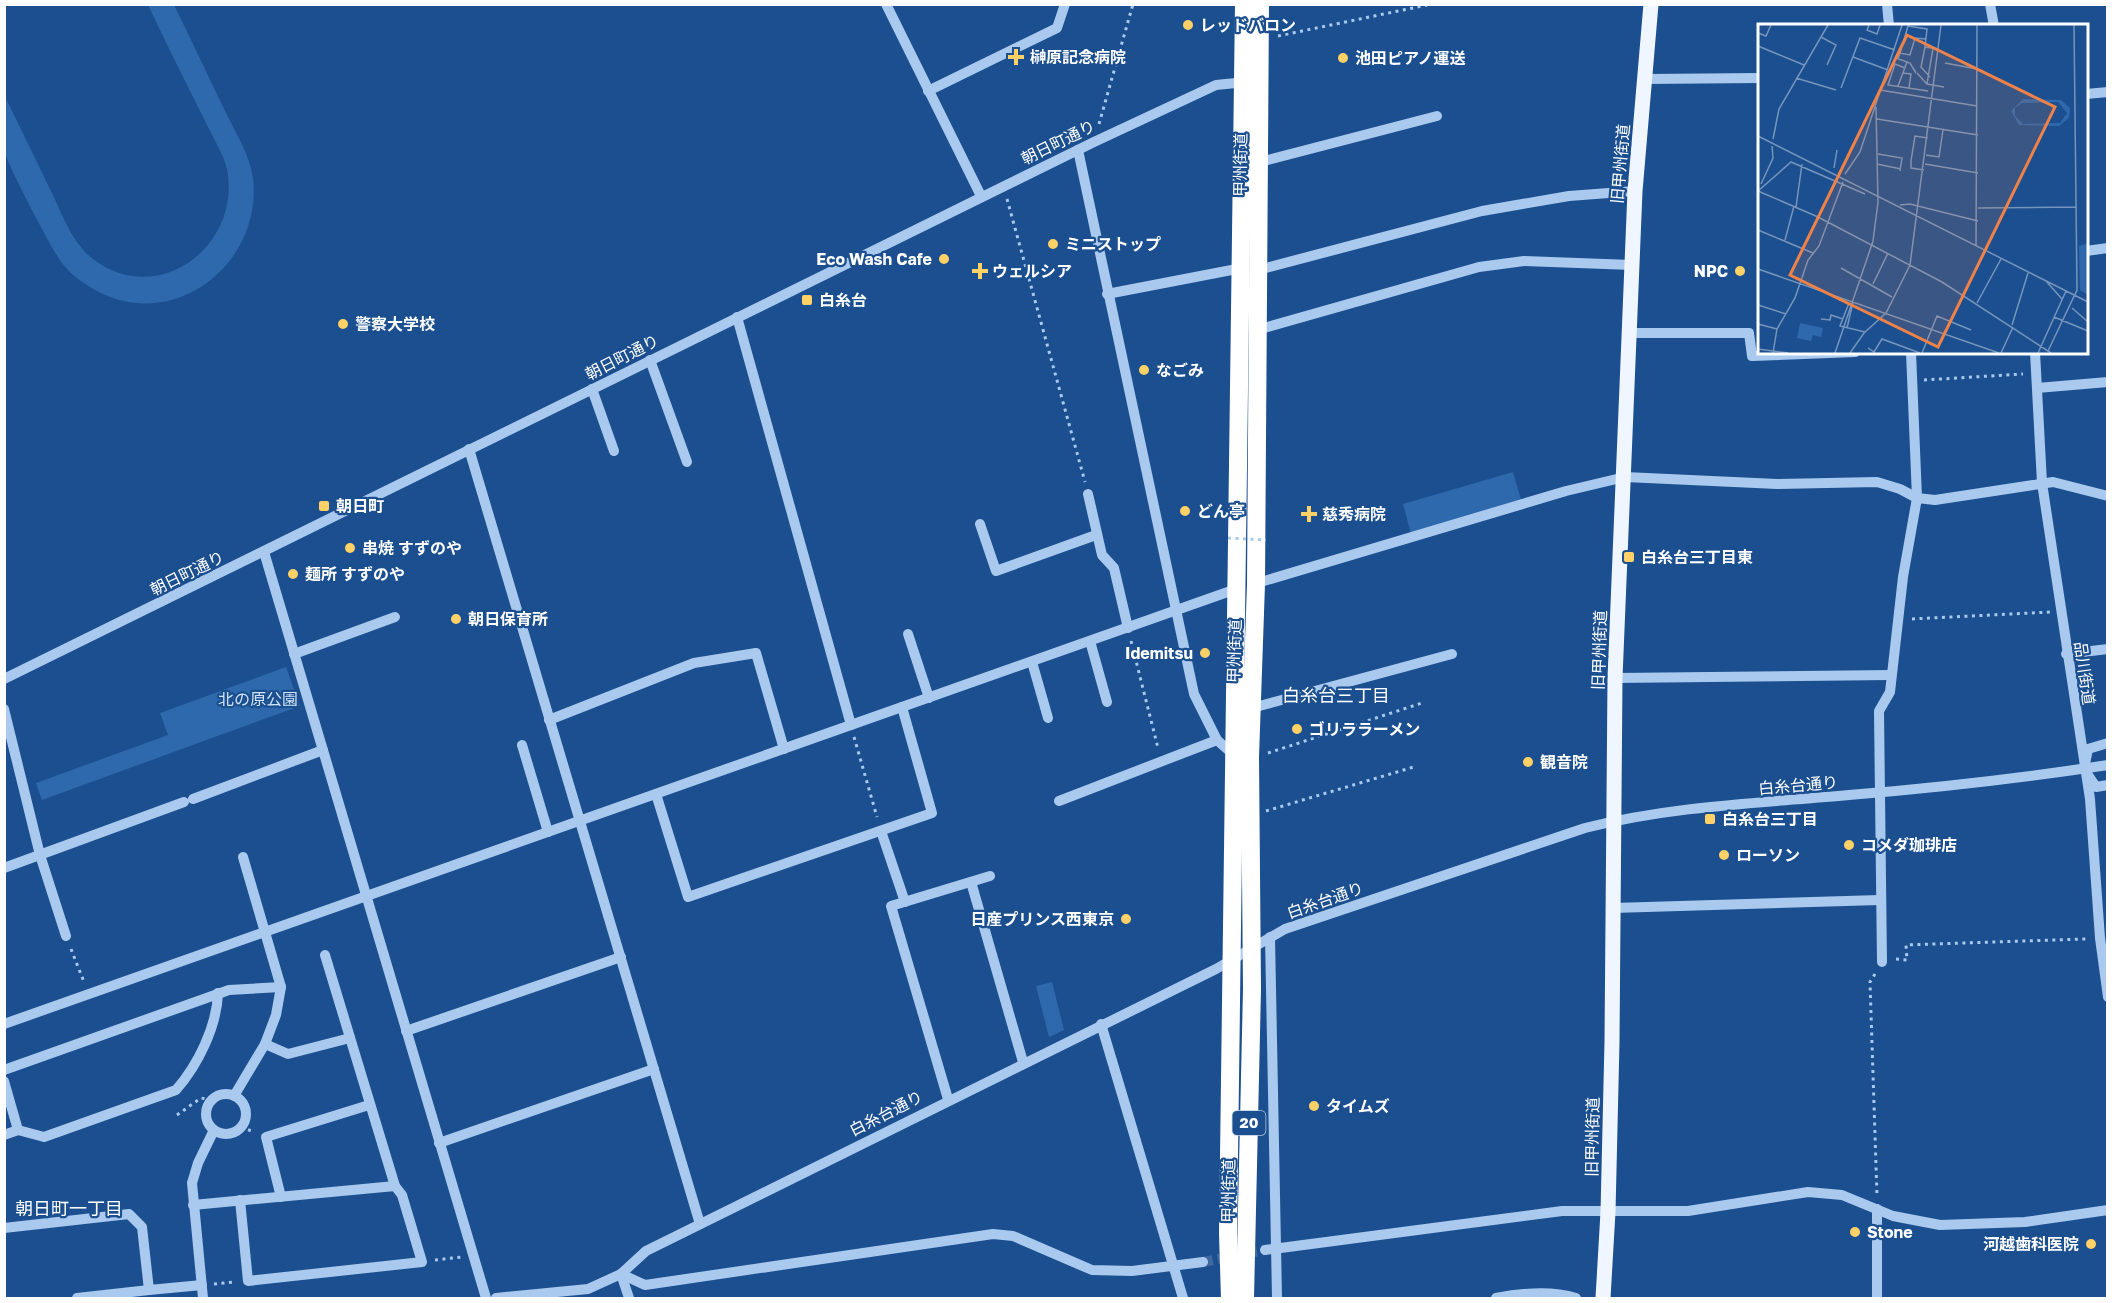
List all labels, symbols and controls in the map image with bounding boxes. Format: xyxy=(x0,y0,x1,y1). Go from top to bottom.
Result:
place label: レッドバロン xyxy=(1200,15,1296,35)
marker: レッドバロン xyxy=(1181,18,1195,32)
inset map xyxy=(1758,24,2088,354)
place label: 榊原記念病院 xyxy=(1030,47,1126,67)
marker: 榊原記念病院 xyxy=(1007,48,1025,66)
place label: 池田ピアノ運送 xyxy=(1355,48,1466,68)
marker: 池田ピアノ運送 xyxy=(1336,51,1350,65)
street label: 朝日町通り xyxy=(1018,115,1098,169)
street label: 旧甲州街道 xyxy=(1607,123,1633,205)
street label: 甲州街道 xyxy=(1229,133,1251,197)
place label: ミニストップ xyxy=(1065,234,1161,254)
marker: ミニストップ xyxy=(1046,237,1060,251)
place label: Eco Wash Cafe xyxy=(816,249,932,269)
marker: Eco Wash Cafe xyxy=(937,252,951,266)
place label: ウェルシア xyxy=(992,261,1072,281)
place label: NPC xyxy=(1694,261,1728,281)
marker: ウェルシア xyxy=(973,264,987,278)
marker: NPC xyxy=(1733,264,1747,278)
place label: 白糸台 xyxy=(819,290,867,310)
marker: 白糸台 xyxy=(800,293,814,307)
place label: 警察大学校 xyxy=(355,314,435,334)
marker: 警察大学校 xyxy=(336,317,350,331)
street label: 朝日町通り xyxy=(582,330,662,384)
place label: なごみ xyxy=(1156,360,1204,380)
marker: なごみ xyxy=(1137,363,1151,377)
place label: 朝日町 xyxy=(336,496,384,516)
marker: 朝日町 xyxy=(317,499,331,513)
place label: どん亭 xyxy=(1197,501,1245,521)
marker: どん亭 xyxy=(1178,504,1192,518)
place label: 慈秀病院 xyxy=(1322,504,1386,524)
marker: 慈秀病院 xyxy=(1300,505,1318,523)
place label: 串焼 すずのや xyxy=(362,538,462,558)
marker: 串焼 すずのや xyxy=(343,541,357,555)
street label: 朝日町通り xyxy=(147,546,227,600)
place label: 白糸台三丁目東 xyxy=(1641,547,1753,567)
marker: 白糸台三丁目東 xyxy=(1622,550,1636,564)
place label: 麺所 すずのや xyxy=(305,564,405,584)
marker: 麺所 すずのや xyxy=(286,567,300,581)
place label: 朝日保育所 xyxy=(468,609,548,629)
street label: 旧甲州街道 xyxy=(1588,610,1610,690)
marker: 朝日保育所 xyxy=(449,612,463,626)
street label: 甲州街道 xyxy=(1223,619,1245,683)
street label: 品川街道 xyxy=(2071,640,2099,706)
place label: Idemitsu xyxy=(1125,643,1193,663)
marker: Idemitsu xyxy=(1198,646,1212,660)
district label: 白糸台三丁目 xyxy=(1282,684,1390,706)
park label: 北の原公園 xyxy=(218,689,298,709)
place label: ゴリララーメン xyxy=(1309,719,1420,739)
marker: ゴリララーメン xyxy=(1290,722,1304,736)
place label: 観音院 xyxy=(1540,752,1588,772)
marker: 観音院 xyxy=(1521,755,1535,769)
street label: 白糸台通り xyxy=(1757,772,1839,798)
place label: 白糸台三丁目 xyxy=(1722,809,1818,829)
marker: 白糸台三丁目 xyxy=(1703,812,1717,826)
place label: コメダ珈琲店 xyxy=(1861,835,1957,855)
marker: コメダ珈琲店 xyxy=(1842,838,1856,852)
place label: ローソン xyxy=(1736,845,1800,865)
marker: ローソン xyxy=(1717,848,1731,862)
street label: 白糸台通り xyxy=(1284,878,1366,922)
place label: 日産プリンス西東京 xyxy=(970,909,1114,929)
marker: 日産プリンス西東京 xyxy=(1119,912,1133,926)
street label: 白糸台通り xyxy=(846,1086,926,1140)
place label: タイムズ xyxy=(1326,1096,1390,1116)
street label: 旧甲州街道 xyxy=(1581,1097,1603,1177)
marker: タイムズ xyxy=(1307,1099,1321,1113)
road number: 20 xyxy=(1232,1111,1266,1135)
street label: 甲州街道 xyxy=(1217,1159,1239,1223)
district label: 朝日町一丁目 xyxy=(15,1197,123,1219)
place label: Stone xyxy=(1867,1222,1913,1242)
marker: Stone xyxy=(1848,1225,1862,1239)
place label: 河越歯科医院 xyxy=(1983,1234,2079,1254)
marker: 河越歯科医院 xyxy=(2084,1237,2098,1251)

